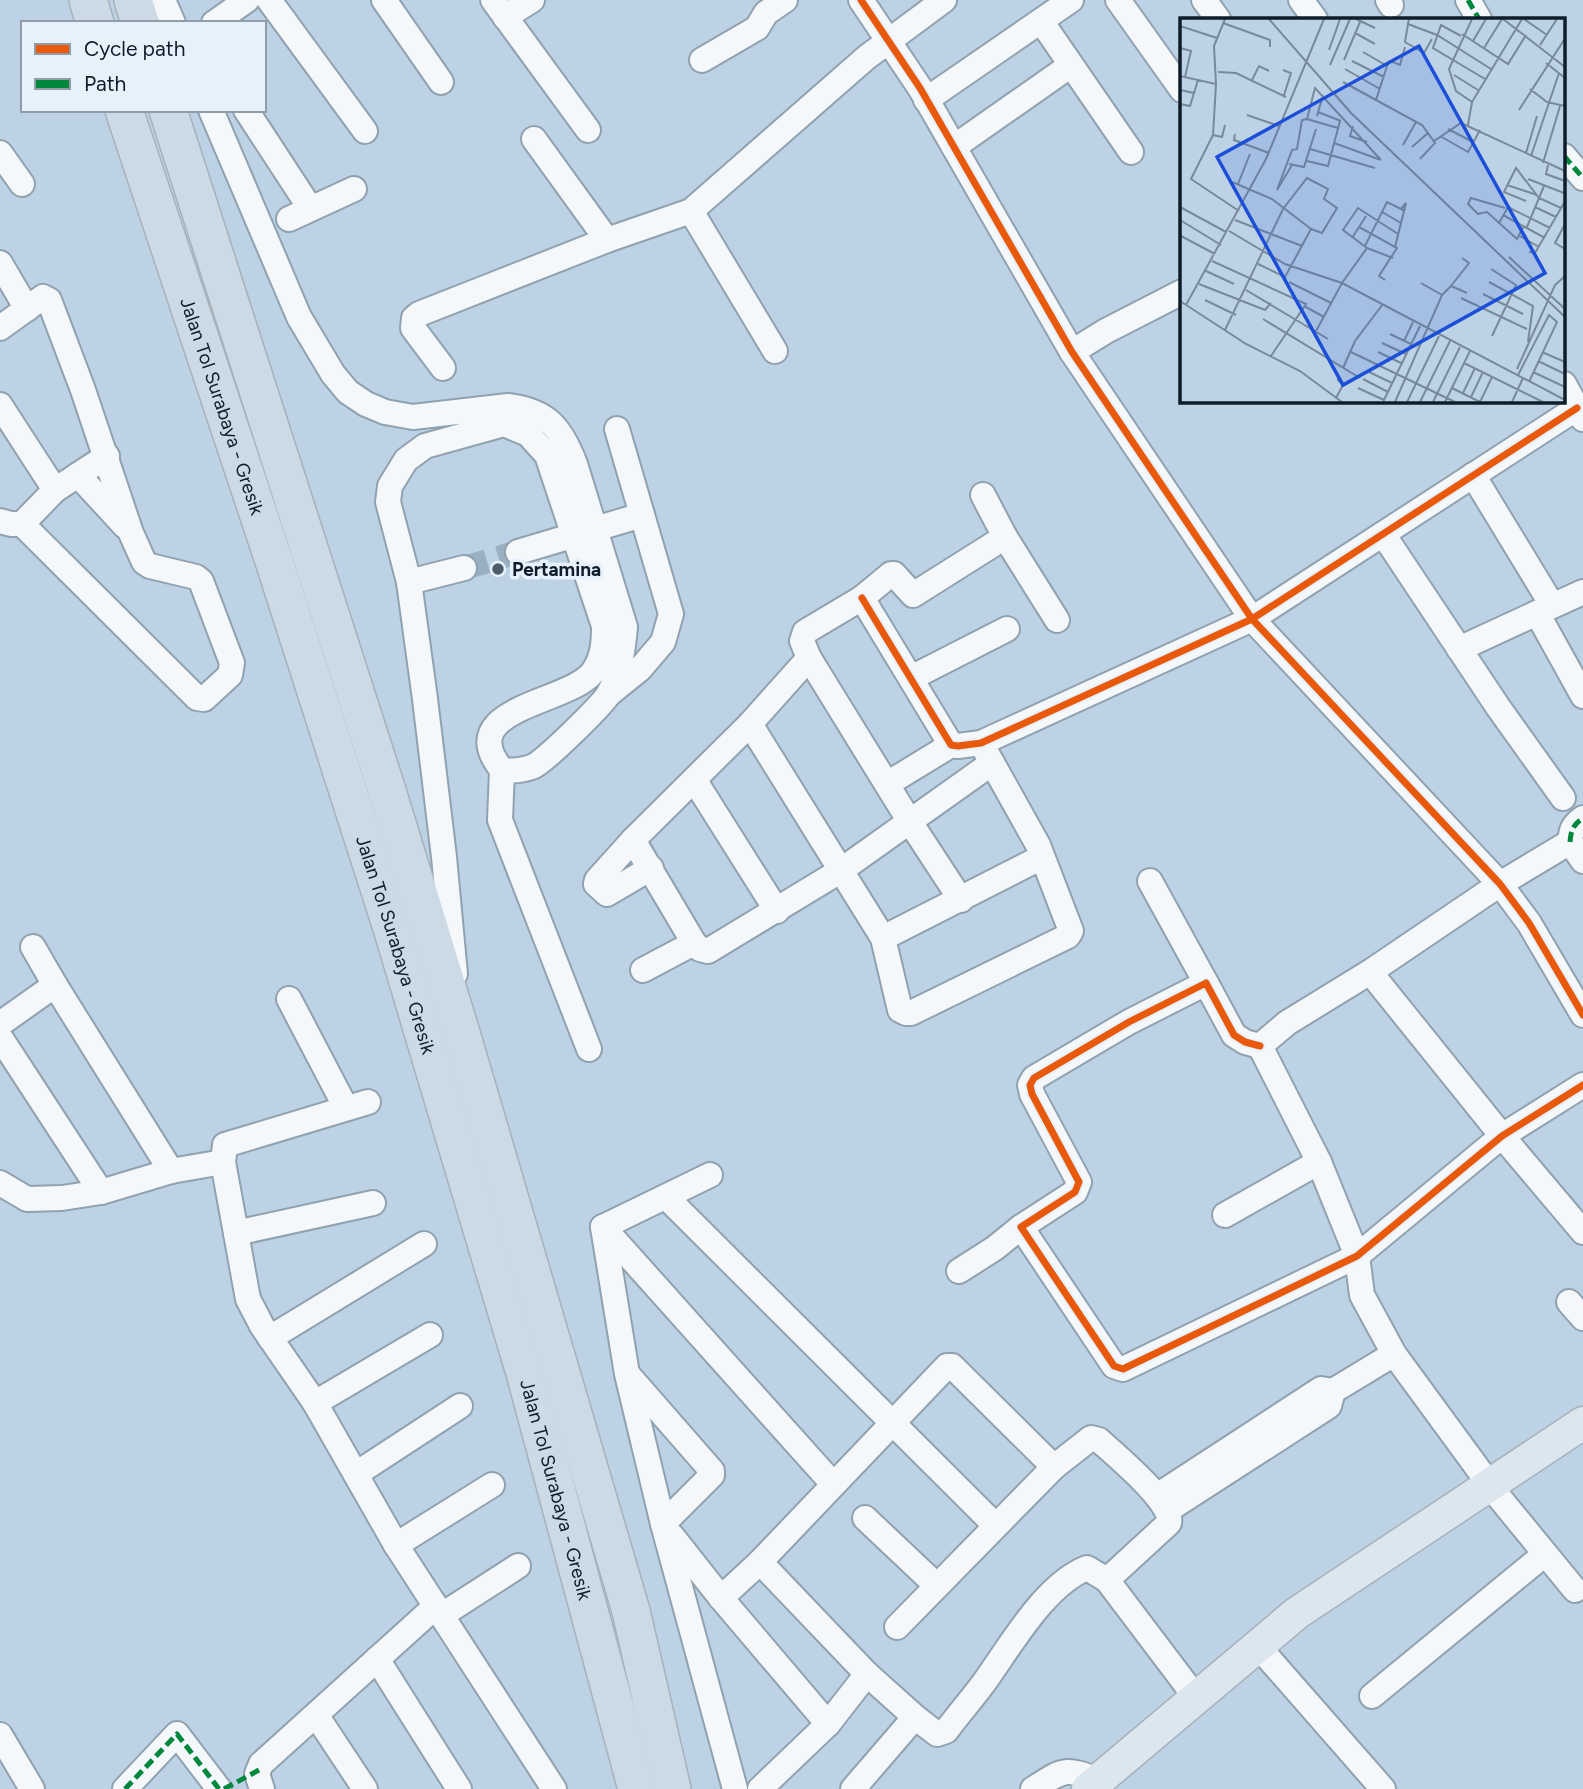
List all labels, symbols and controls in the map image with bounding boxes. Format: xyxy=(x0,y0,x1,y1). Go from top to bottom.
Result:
inset map xyxy=(1180,18,1566,402)
legend xyxy=(21,21,266,112)
text: Cycle path xyxy=(84,36,185,61)
text: Path xyxy=(84,71,126,96)
street label: Jalan Tol Surabaya - Gresik xyxy=(175,295,269,519)
place label: Pertamina xyxy=(512,558,601,581)
marker: Pertamina xyxy=(490,561,506,577)
street label: Jalan Tol Surabaya - Gresik xyxy=(351,833,440,1058)
street label: Jalan Tol Surabaya - Gresik xyxy=(515,1377,597,1603)

